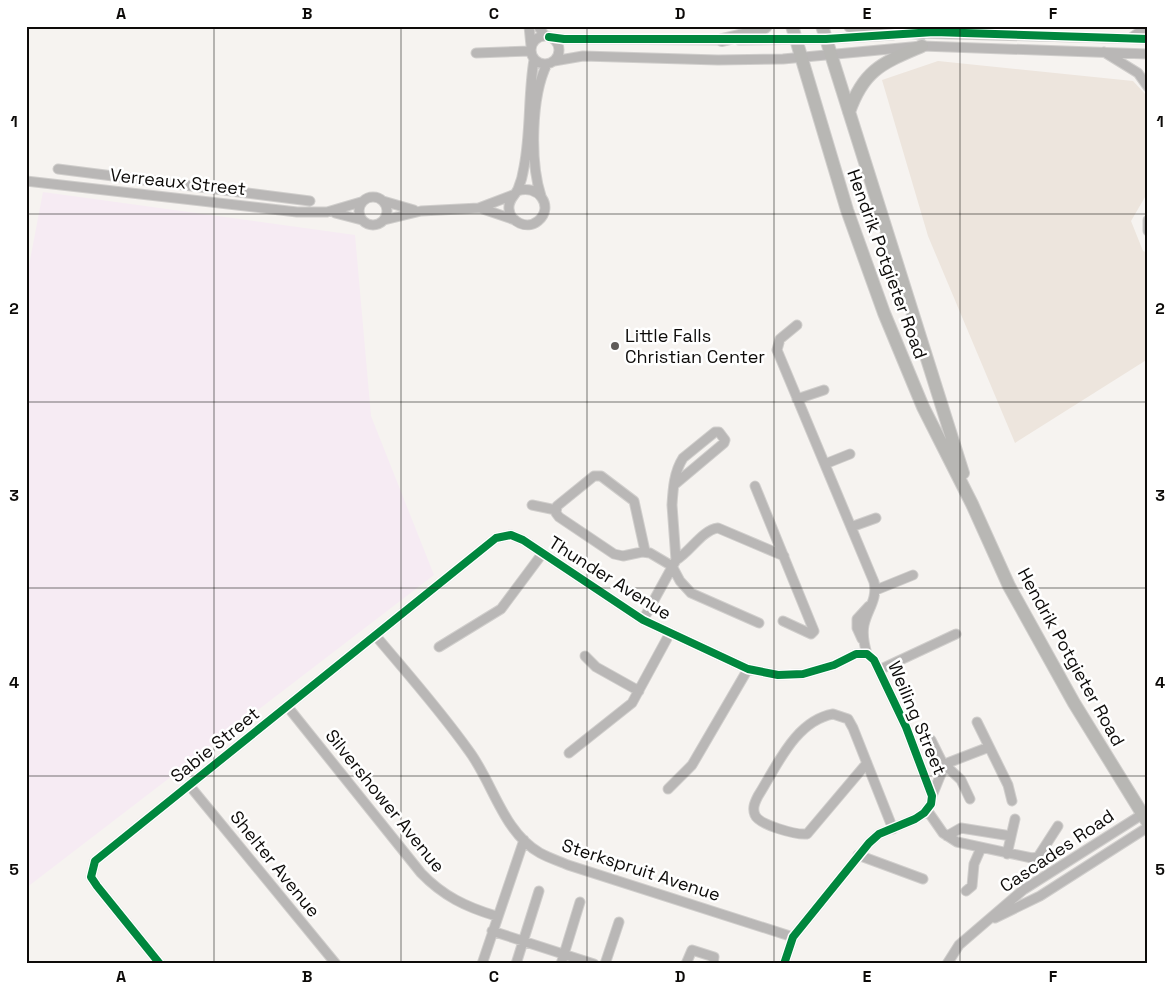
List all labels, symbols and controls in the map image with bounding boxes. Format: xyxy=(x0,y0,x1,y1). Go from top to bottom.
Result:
text: A xyxy=(116,3,126,24)
text: B xyxy=(302,3,312,24)
text: C xyxy=(489,3,499,24)
text: D xyxy=(675,3,685,24)
text: E xyxy=(863,3,872,24)
text: F xyxy=(1049,3,1058,24)
text: 1 xyxy=(10,111,18,132)
text: 1 xyxy=(1156,111,1164,132)
street label: Verreaux Street xyxy=(109,163,247,200)
street label: Hendrik Potgieter Road xyxy=(842,166,933,362)
text: 2 xyxy=(9,298,19,319)
text: 2 xyxy=(1155,298,1165,319)
place label: Little Falls Christian Center xyxy=(625,324,765,368)
marker: Little Falls Christian Center xyxy=(609,340,621,352)
text: 3 xyxy=(9,485,19,506)
text: 3 xyxy=(1155,485,1165,506)
street label: Thunder Avenue xyxy=(545,531,676,625)
street label: Hendrik Potgieter Road xyxy=(1013,564,1130,750)
street label: Weiling Street xyxy=(883,657,952,778)
text: 4 xyxy=(9,672,19,693)
text: 4 xyxy=(1155,672,1165,693)
street label: Sabie Street xyxy=(166,702,264,787)
street label: Silvershower Avenue xyxy=(321,724,450,877)
street label: Cascades Road xyxy=(995,804,1118,897)
street label: Shelter Avenue xyxy=(225,806,325,922)
street label: Sterkspruit Avenue xyxy=(559,833,723,906)
text: 5 xyxy=(9,859,19,880)
text: 5 xyxy=(1155,859,1165,880)
text: A xyxy=(116,966,126,987)
text: B xyxy=(302,966,312,987)
text: C xyxy=(489,966,499,987)
text: D xyxy=(675,966,685,987)
text: E xyxy=(863,966,872,987)
text: F xyxy=(1049,966,1058,987)

